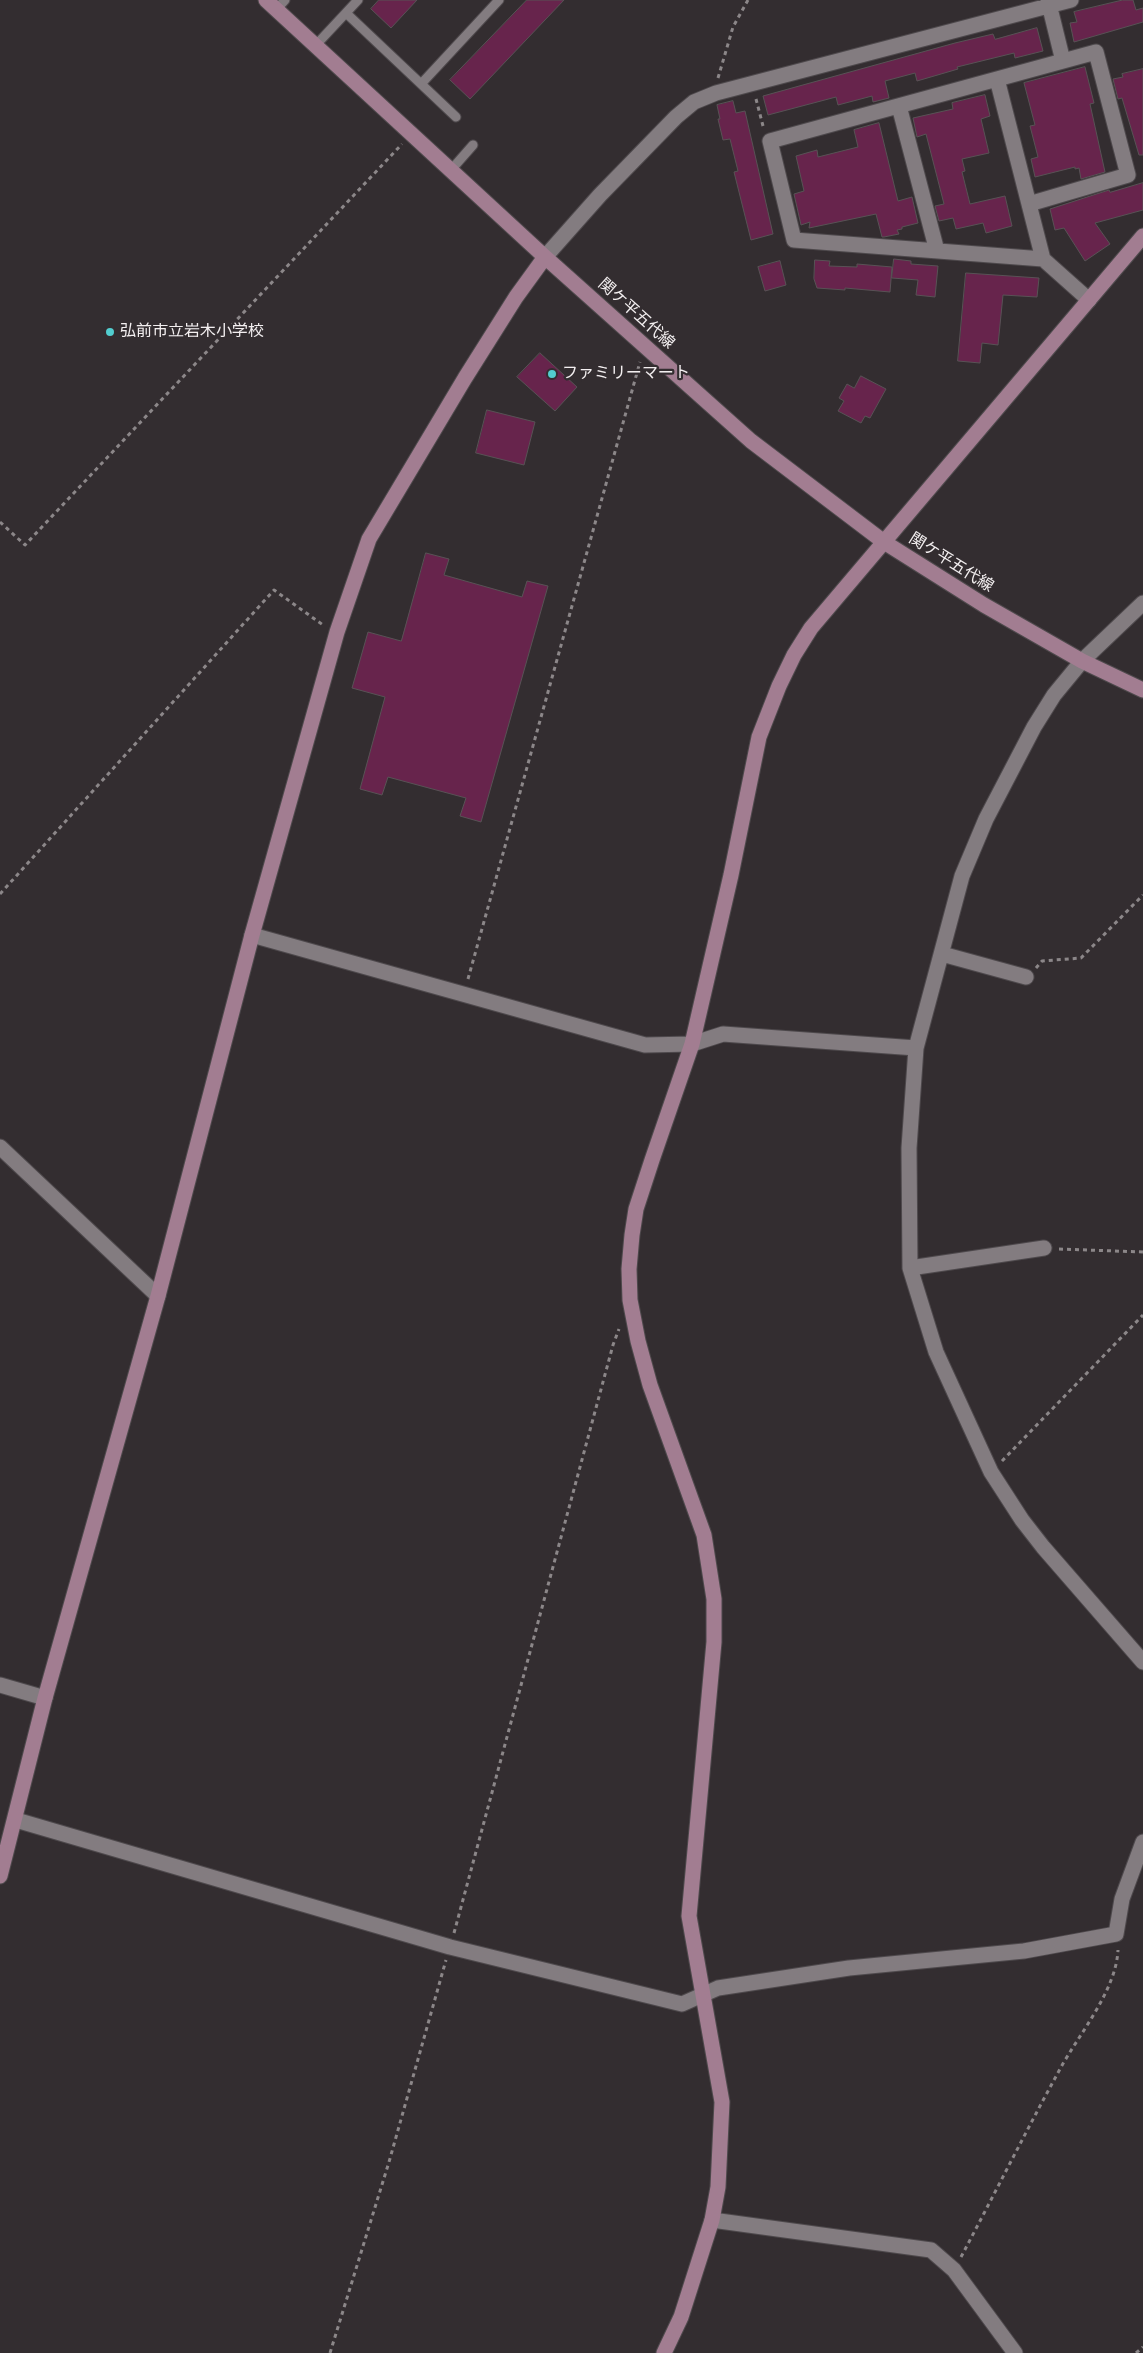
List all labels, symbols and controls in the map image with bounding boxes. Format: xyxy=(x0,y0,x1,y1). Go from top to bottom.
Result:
street label: 関ケ平五代線 xyxy=(594,275,678,353)
place label: 弘前市立岩木小学校 xyxy=(120,322,264,342)
marker: 弘前市立岩木小学校 xyxy=(104,326,116,338)
place label: ファミリーマート xyxy=(562,364,690,384)
marker: ファミリーマート xyxy=(546,368,558,380)
street label: 関ケ平五代線 xyxy=(905,529,997,597)

